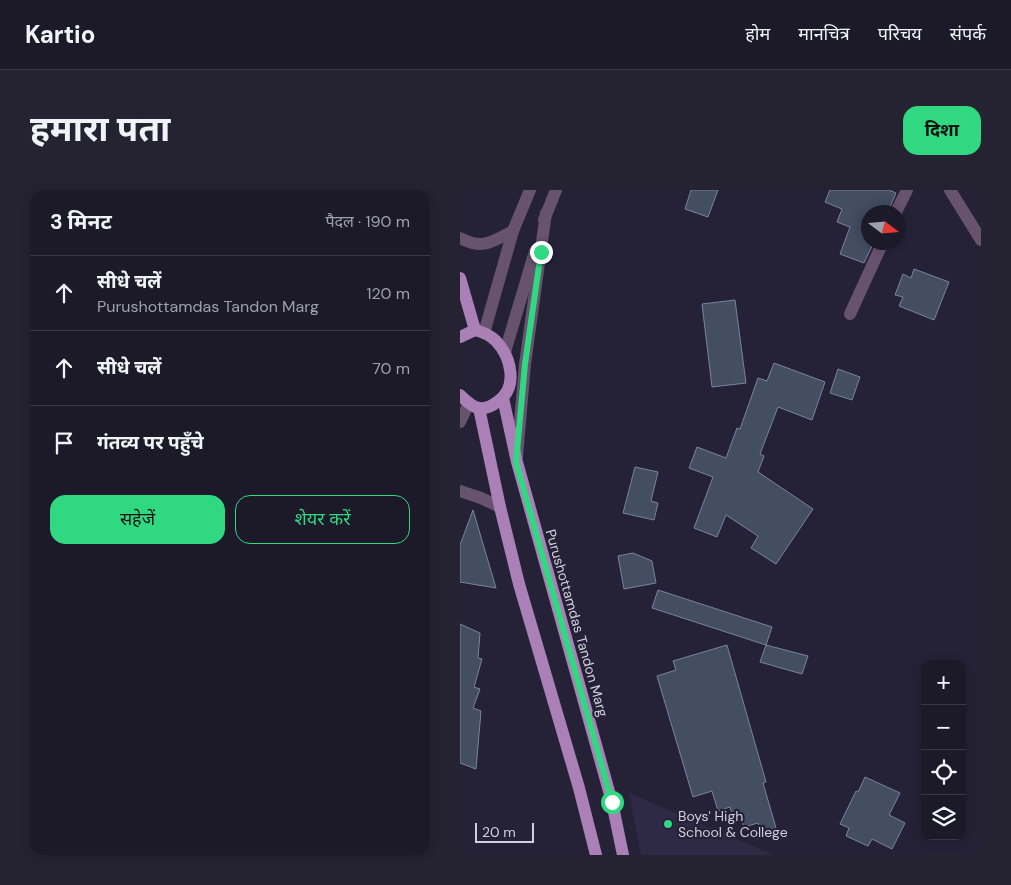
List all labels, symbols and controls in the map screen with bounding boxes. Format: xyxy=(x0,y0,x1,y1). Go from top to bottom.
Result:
text: Kartio xyxy=(25,19,95,50)
text: होम xyxy=(745,22,770,46)
text: मानचित्र xyxy=(798,22,850,46)
text: परिचय xyxy=(878,22,922,46)
text: संपर्क xyxy=(950,22,986,46)
text: हमारा पता xyxy=(30,106,170,152)
button: दिशा xyxy=(903,106,981,155)
north arrow xyxy=(861,205,906,250)
text: 3 मिनट xyxy=(50,208,112,236)
text: पैदल · 190 m xyxy=(325,211,410,232)
route end xyxy=(530,241,553,264)
text: सीधे चलें xyxy=(97,269,161,294)
icon: ahead xyxy=(50,279,78,307)
text: 120 m xyxy=(366,283,410,304)
text: Purushottamdas Tandon Marg xyxy=(97,296,319,317)
icon: ahead xyxy=(50,354,78,382)
text: सीधे चलें xyxy=(97,355,161,380)
text: 70 m xyxy=(372,358,410,379)
icon: arrive xyxy=(50,429,78,457)
text: गंतव्य पर पहुँचे xyxy=(97,430,204,455)
button: सहेजें xyxy=(50,495,225,544)
button: शेयर करें xyxy=(235,495,410,544)
street label: Purushottamdas Tandon Marg xyxy=(542,527,612,719)
map controls xyxy=(921,660,966,840)
button: + xyxy=(921,660,966,705)
button: − xyxy=(921,705,966,750)
button: locate xyxy=(921,750,966,795)
route start xyxy=(601,791,624,814)
button: layers xyxy=(921,795,966,840)
place label: Boys' High School & College xyxy=(678,807,788,841)
marker: Boys' High School & College xyxy=(662,818,674,830)
scale bar xyxy=(475,820,534,843)
text: 20 m xyxy=(482,823,516,841)

